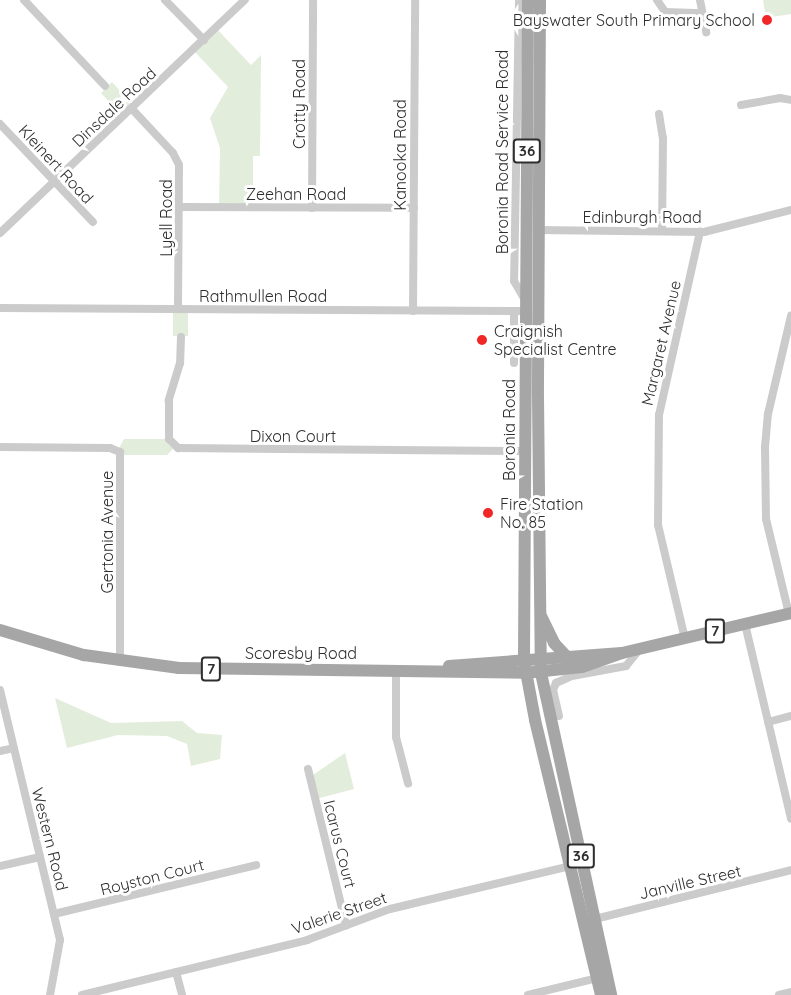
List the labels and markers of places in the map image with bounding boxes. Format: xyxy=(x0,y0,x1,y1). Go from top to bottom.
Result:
place label: Bayswater South Primary School xyxy=(513,10,755,30)
marker: Bayswater South Primary School xyxy=(760,13,774,27)
place label: Craignish Specialist Centre xyxy=(494,321,617,359)
marker: Craignish Specialist Centre xyxy=(475,333,489,347)
place label: Fire Station No. 85 xyxy=(500,494,584,532)
marker: Fire Station No. 85 xyxy=(481,506,495,520)

